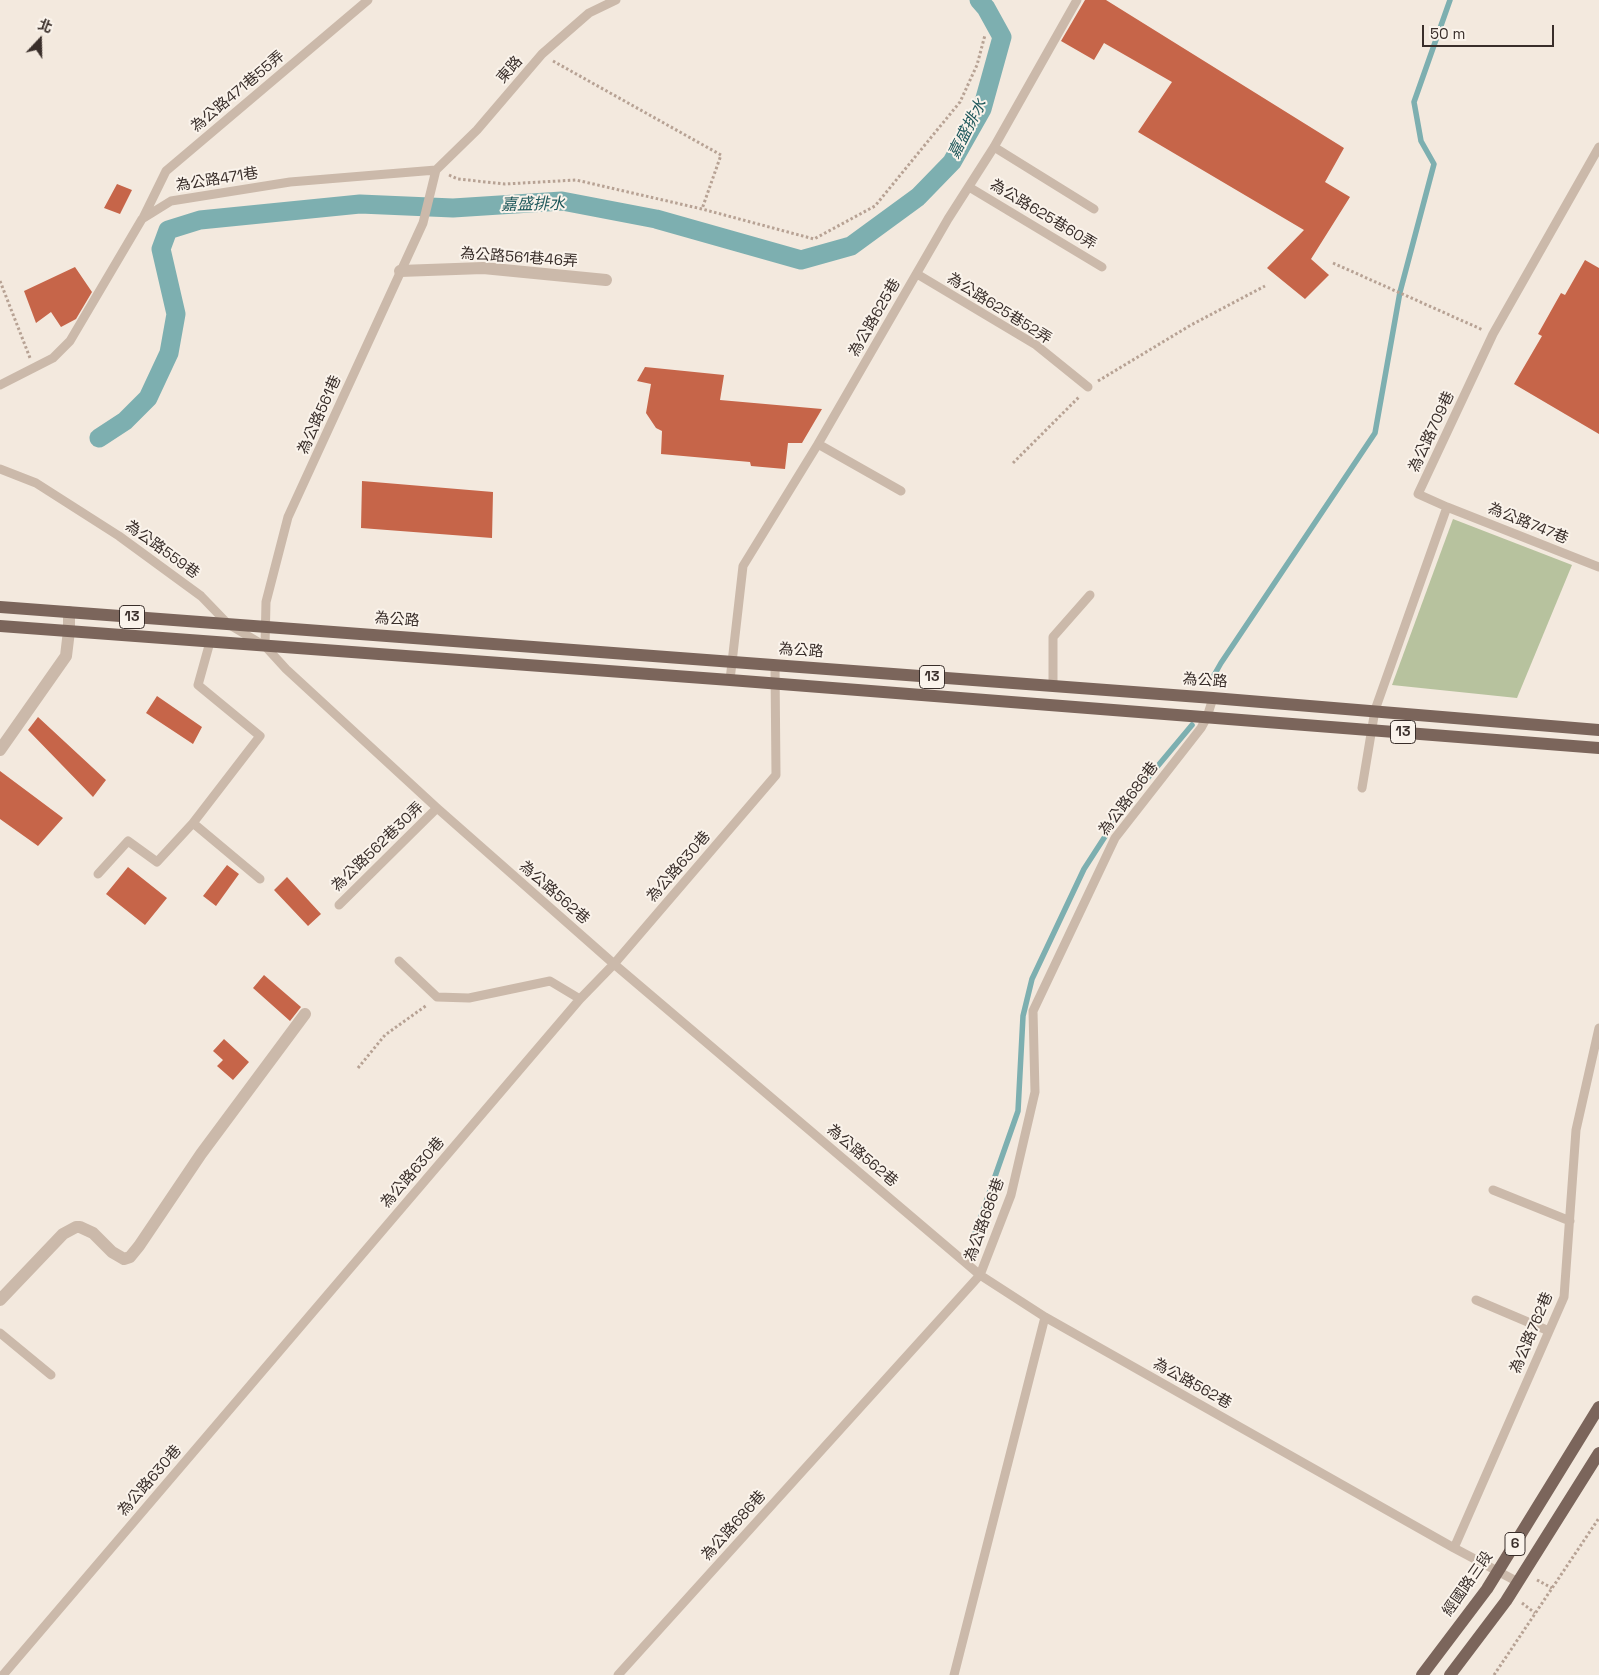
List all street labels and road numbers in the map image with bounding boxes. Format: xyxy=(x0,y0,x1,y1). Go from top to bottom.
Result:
street label: 為公路471巷55弄 xyxy=(188,48,288,136)
street label: 東路 xyxy=(493,53,527,87)
street label: 為公路471巷 xyxy=(174,165,260,195)
street label: 為公路625巷60弄 xyxy=(987,176,1099,254)
street label: 為公路561巷46弄 xyxy=(460,245,578,271)
street label: 為公路625巷52弄 xyxy=(943,270,1055,348)
street label: 為公路625巷 xyxy=(845,276,905,360)
street label: 為公路561巷 xyxy=(295,373,345,457)
street label: 為公路709巷 xyxy=(1405,389,1459,475)
street label: 為公路747巷 xyxy=(1485,500,1571,548)
street label: 為公路559巷 xyxy=(121,517,203,583)
road number: 13 xyxy=(120,606,144,628)
street label: 為公路 xyxy=(374,609,420,631)
street label: 為公路 xyxy=(778,640,824,662)
road number: 13 xyxy=(920,666,944,689)
street label: 為公路 xyxy=(1182,670,1228,692)
road number: 13 xyxy=(1390,720,1416,744)
street label: 為公路686巷 xyxy=(1095,759,1163,839)
street label: 為公路562巷30弄 xyxy=(328,799,428,895)
street label: 為公路630巷 xyxy=(643,828,715,906)
street label: 為公路562巷 xyxy=(515,858,593,928)
street label: 為公路562巷 xyxy=(823,1121,901,1191)
street label: 為公路630巷 xyxy=(377,1134,449,1212)
street label: 為公路686巷 xyxy=(962,1176,1008,1264)
street label: 為公路762巷 xyxy=(1507,1290,1557,1376)
street label: 為公路562巷 xyxy=(1150,1355,1234,1413)
street label: 為公路630巷 xyxy=(114,1442,186,1520)
street label: 為公路686巷 xyxy=(698,1487,770,1565)
road number: 6 xyxy=(1505,1532,1525,1556)
street label: 經國路三段 xyxy=(1439,1548,1497,1620)

